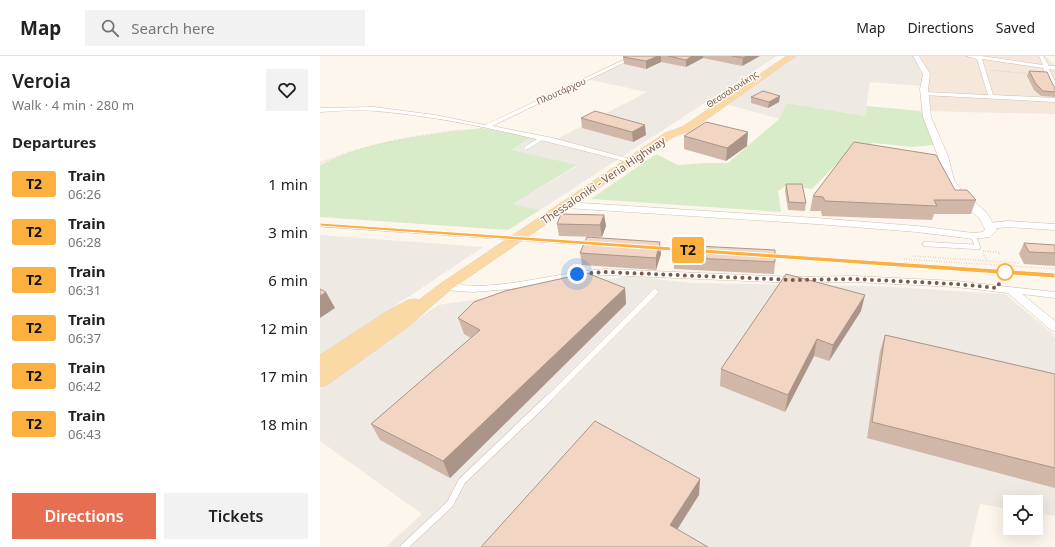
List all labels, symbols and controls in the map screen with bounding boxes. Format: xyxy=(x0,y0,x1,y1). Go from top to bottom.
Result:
search box xyxy=(85,10,365,46)
text: Map xyxy=(20,15,61,41)
icon: search xyxy=(99,17,121,39)
text: Search here xyxy=(131,18,215,38)
text: Map xyxy=(856,18,885,37)
text: Directions xyxy=(907,18,974,37)
text: Saved xyxy=(996,18,1035,37)
street label: Θεσσαλονίκης xyxy=(703,67,761,111)
text: Veroia xyxy=(12,68,71,94)
button: heart xyxy=(266,69,308,111)
street label: Πλουτάρχου xyxy=(534,74,588,108)
text: Walk · 4 min · 280 m xyxy=(12,96,134,114)
text: Departures xyxy=(12,132,96,152)
street label: Thessaloniki - Veria Highway xyxy=(538,132,668,227)
text: Train xyxy=(68,165,106,185)
text: T2 xyxy=(26,174,42,193)
text: 1 min xyxy=(268,174,308,194)
text: 06:26 xyxy=(68,185,101,203)
text: Train xyxy=(68,213,106,233)
text: T2 xyxy=(26,222,42,241)
text: 3 min xyxy=(268,222,308,242)
text: 06:28 xyxy=(68,233,101,251)
line badge: T2 xyxy=(670,237,706,263)
text: T2 xyxy=(680,240,696,259)
text: Train xyxy=(68,261,106,281)
unlabelled marker xyxy=(996,263,1014,281)
your location xyxy=(567,264,587,284)
text: T2 xyxy=(26,270,42,289)
text: 6 min xyxy=(268,270,308,290)
text: 06:31 xyxy=(68,281,101,299)
text: Train xyxy=(68,309,106,329)
text: T2 xyxy=(26,318,42,337)
text: 12 min xyxy=(260,318,308,338)
text: 06:37 xyxy=(68,329,101,347)
text: Train xyxy=(68,357,106,377)
text: T2 xyxy=(26,366,42,385)
text: 17 min xyxy=(260,366,308,386)
text: 06:42 xyxy=(68,377,101,395)
text: Train xyxy=(68,405,106,425)
text: T2 xyxy=(26,414,42,433)
text: 18 min xyxy=(260,414,308,434)
text: 06:43 xyxy=(68,425,101,443)
button: Directions xyxy=(12,493,156,539)
button: Tickets xyxy=(164,493,308,539)
map controls xyxy=(1003,495,1043,535)
button: locate xyxy=(1003,495,1043,535)

